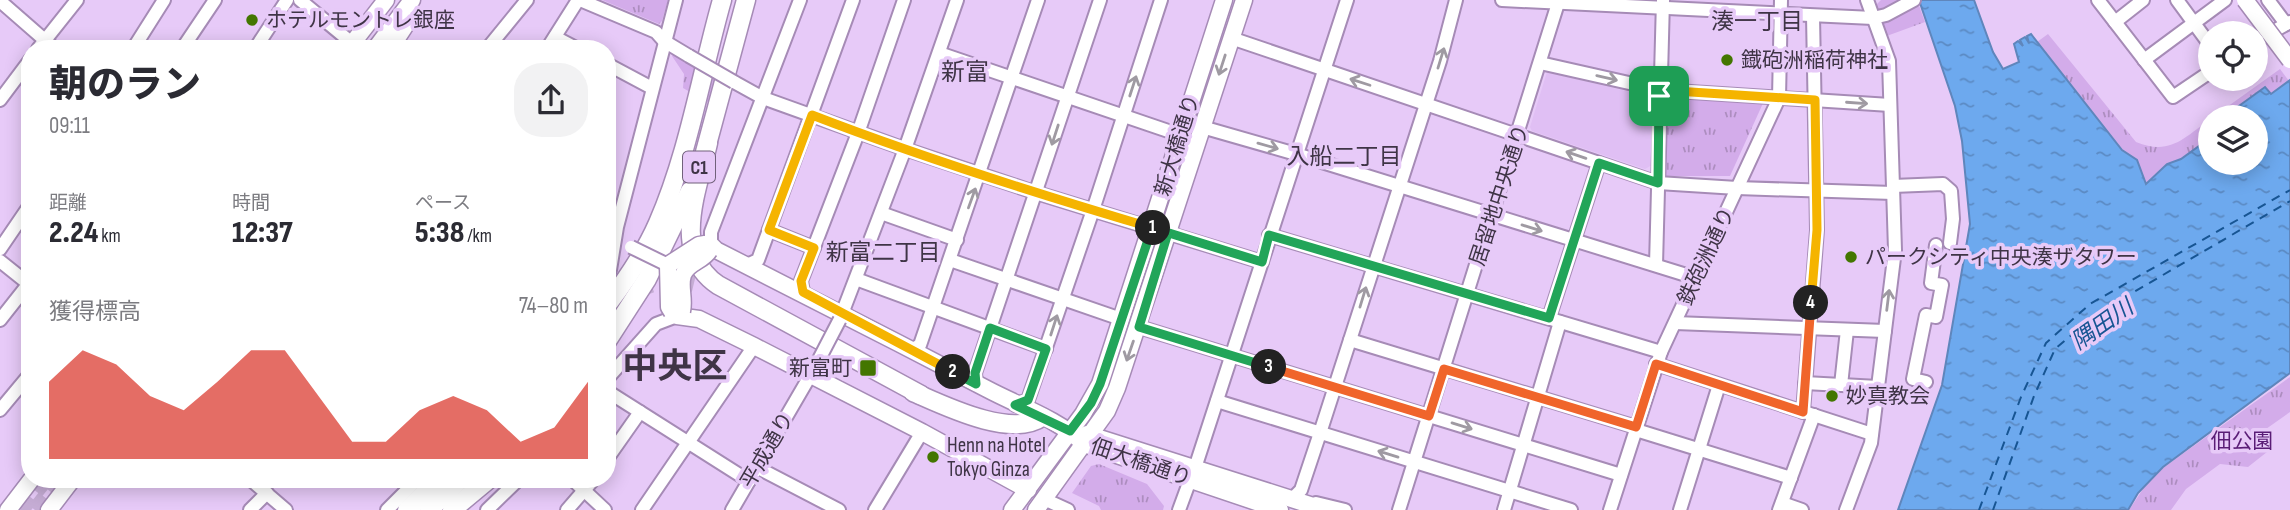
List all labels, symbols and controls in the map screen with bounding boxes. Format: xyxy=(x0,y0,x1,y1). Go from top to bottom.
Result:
place label: ホテルモントレ銀座 xyxy=(266,8,455,33)
district label: 湊一丁目 xyxy=(1711,8,1803,36)
marker: ホテルモントレ銀座 xyxy=(244,12,260,28)
map controls xyxy=(2198,21,2268,175)
button: locate xyxy=(2198,21,2268,91)
one-way arrow xyxy=(1435,47,1448,69)
place label: 鐡砲洲稲荷神社 xyxy=(1741,48,1888,73)
marker: 鐡砲洲稲荷神社 xyxy=(1719,52,1735,68)
one-way arrow xyxy=(1215,54,1228,76)
district label: 新富 xyxy=(941,58,989,87)
text: 朝のラン xyxy=(49,63,201,108)
button: share xyxy=(514,63,588,137)
pin xyxy=(1629,66,1689,126)
one-way arrow xyxy=(1595,71,1618,85)
one-way arrow xyxy=(1127,75,1140,97)
one-way arrow xyxy=(1349,75,1371,88)
icon: arrive xyxy=(1640,77,1678,115)
street label: 新大橋通り xyxy=(1150,91,1205,199)
one-way arrow xyxy=(1845,96,1868,109)
button: layers xyxy=(2198,105,2268,175)
text: 09:11 xyxy=(49,112,90,140)
street label: 居留地中央通り xyxy=(1465,121,1534,269)
one-way arrow xyxy=(1048,123,1060,145)
one-way arrow xyxy=(1256,140,1278,153)
district label: 入船二丁目 xyxy=(1287,143,1402,171)
one-way arrow xyxy=(1565,148,1587,160)
road number: C1 xyxy=(683,152,715,182)
one-way arrow xyxy=(967,187,979,209)
text: 距離 xyxy=(49,192,87,215)
text: 時間 xyxy=(232,192,270,215)
text: ペース xyxy=(415,192,471,215)
street label: 鉄砲洲通り xyxy=(1673,203,1740,309)
pin: 1 xyxy=(1136,210,1170,246)
text: 2.24 xyxy=(49,215,98,251)
text: 12:37 xyxy=(232,215,293,251)
text: 5:38 xyxy=(415,215,464,251)
text: 1 xyxy=(1149,216,1156,239)
one-way arrow xyxy=(1520,223,1542,235)
text: km xyxy=(98,225,121,248)
text: /km xyxy=(464,225,492,248)
district label: 新富二丁目 xyxy=(826,239,941,267)
place label: パークシティ中央湊ザタワー xyxy=(1865,245,2137,270)
marker: パークシティ中央湊ザタワー xyxy=(1843,249,1859,265)
pin: 4 xyxy=(1794,286,1828,320)
one-way arrow xyxy=(1358,287,1370,309)
one-way arrow xyxy=(1882,290,1895,312)
text: 4 xyxy=(1806,291,1815,314)
text: 74–80 m xyxy=(519,292,588,320)
water label: 隅田川 xyxy=(2066,292,2141,356)
text: 獲得標高 xyxy=(49,298,141,326)
one-way arrow xyxy=(1049,315,1061,337)
one-way arrow xyxy=(1123,340,1135,362)
district label: 中央区 xyxy=(622,346,728,389)
pin: 3 xyxy=(1252,350,1286,384)
pin: 2 xyxy=(936,354,970,390)
text: 3 xyxy=(1264,355,1273,378)
place label: 新富町 xyxy=(789,356,852,381)
marker: 新富町 xyxy=(858,358,878,378)
text: 2 xyxy=(948,360,957,383)
place label: 妙真教会 xyxy=(1846,384,1930,409)
marker: 妙真教会 xyxy=(1824,388,1840,404)
street label: 平成通り xyxy=(736,408,799,493)
one-way arrow xyxy=(1450,420,1472,433)
park label: 佃公園 xyxy=(2211,429,2274,454)
place label: Henn na Hotel Tokyo Ginza xyxy=(947,433,1046,482)
street label: 佃大橋通り xyxy=(1087,434,1195,491)
one-way arrow xyxy=(1378,447,1400,460)
marker: Henn na Hotel Tokyo Ginza xyxy=(925,449,941,465)

